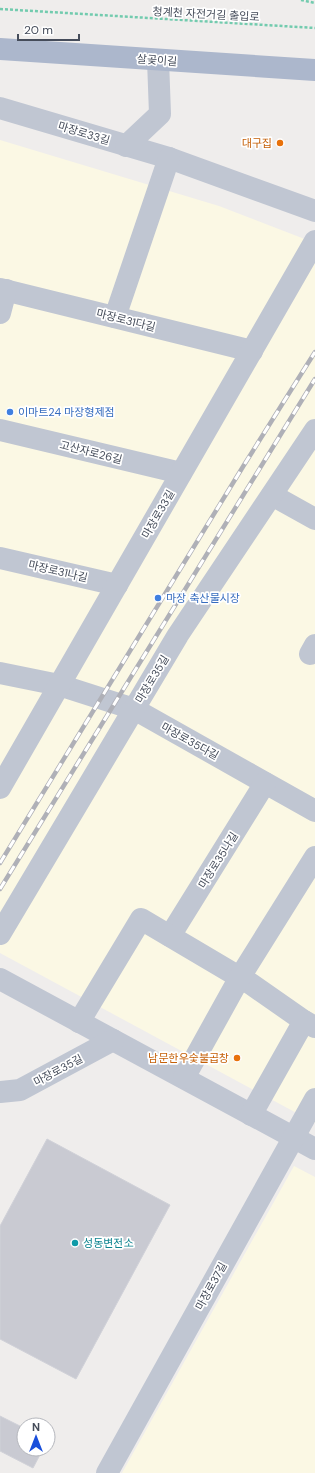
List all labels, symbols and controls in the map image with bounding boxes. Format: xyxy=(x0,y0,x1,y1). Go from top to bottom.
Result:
street label: 청계천 자전거길 출입로 xyxy=(152,4,260,24)
scale bar xyxy=(18,16,79,42)
text: 20 m xyxy=(24,22,53,38)
street label: 살곶이길 xyxy=(136,52,178,68)
street label: 마장로33길 xyxy=(56,118,112,148)
place label: 대구집 xyxy=(242,136,272,150)
marker: 대구집 xyxy=(275,138,285,148)
street label: 마장로31다길 xyxy=(95,306,157,334)
place label: 이마트24 마장형제점 xyxy=(18,405,115,419)
marker: 이마트24 마장형제점 xyxy=(5,407,15,417)
street label: 고산자로26길 xyxy=(58,437,124,467)
street label: 마장로33길 xyxy=(139,487,177,541)
street label: 마장로31나길 xyxy=(27,557,89,585)
place label: 마장 축산물시장 xyxy=(166,591,240,605)
marker: 마장 축산물시장 xyxy=(153,593,163,603)
street label: 마장로35길 xyxy=(132,652,172,706)
street label: 마장로35다길 xyxy=(159,719,221,763)
street label: 마장로35나길 xyxy=(195,829,241,891)
street label: 마장로35길 xyxy=(31,1051,85,1089)
place label: 남문한우숯불곱창 xyxy=(148,1051,229,1065)
marker: 남문한우숯불곱창 xyxy=(232,1053,242,1063)
place label: 성동변전소 xyxy=(83,1236,134,1250)
marker: 성동변전소 xyxy=(70,1238,80,1248)
street label: 마장로37길 xyxy=(192,1260,230,1312)
north arrow xyxy=(16,1417,56,1457)
text: N xyxy=(32,1420,40,1434)

